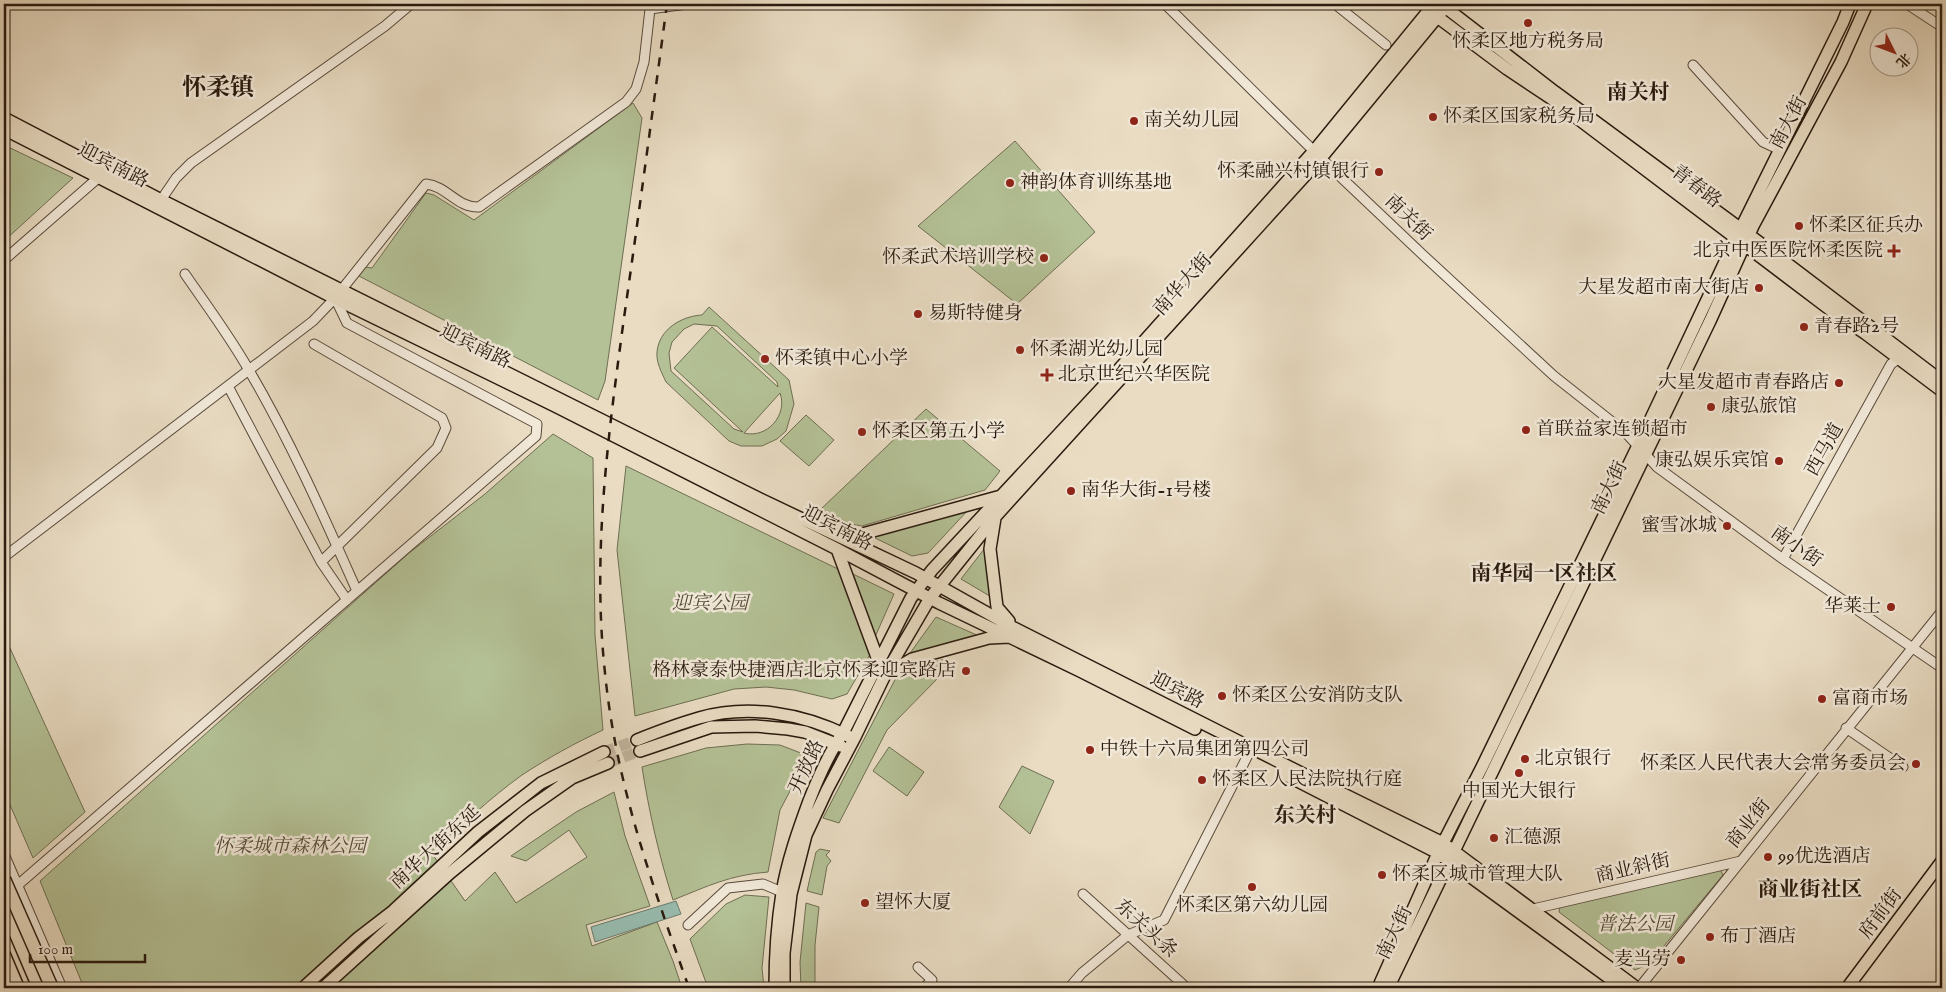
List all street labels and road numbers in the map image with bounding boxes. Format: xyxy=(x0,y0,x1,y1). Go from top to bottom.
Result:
street label: 南大街 xyxy=(1765,92,1813,154)
street label: 迎宾南路 xyxy=(74,138,152,194)
street label: 青春路 xyxy=(1666,160,1726,214)
street label: 南关街 xyxy=(1379,190,1437,246)
street label: 南华大街 xyxy=(1149,249,1217,321)
street label: 迎宾南路 xyxy=(436,320,514,374)
street label: 西马道 xyxy=(1801,419,1849,481)
street label: 南大街 xyxy=(1587,457,1633,519)
street label: 迎宾南路 xyxy=(798,501,876,557)
street label: 南小街 xyxy=(1766,521,1826,573)
street label: 迎宾路 xyxy=(1146,667,1208,715)
street label: 开放路 xyxy=(784,736,830,798)
street label: 商业街 xyxy=(1722,794,1776,854)
street label: 南华大街东延 xyxy=(386,801,486,895)
street label: 商业斜街 xyxy=(1593,849,1673,889)
street label: 府前街 xyxy=(1854,884,1908,944)
street label: 东关头条 xyxy=(1110,895,1182,963)
street label: 南大街 xyxy=(1372,902,1418,964)

